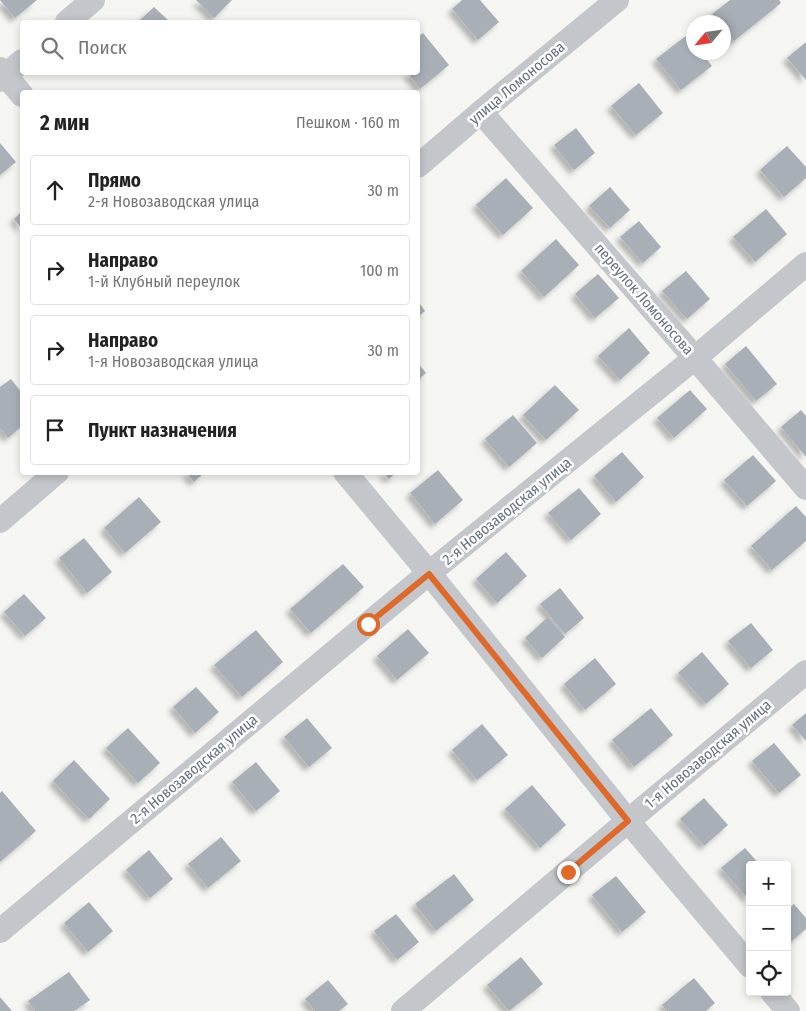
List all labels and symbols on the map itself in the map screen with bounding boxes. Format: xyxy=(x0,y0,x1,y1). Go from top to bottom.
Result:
north arrow xyxy=(686,15,731,60)
street label: улица Ломоносова xyxy=(465,38,569,128)
street label: переулок Ломоносова xyxy=(591,240,697,358)
street label: 2-я Новозаводская улица xyxy=(439,453,575,569)
route start xyxy=(357,613,380,636)
street label: 1-я Новозаводская улица xyxy=(641,696,775,812)
street label: 2-я Новозаводская улица xyxy=(127,710,261,828)
route end xyxy=(557,861,580,884)

